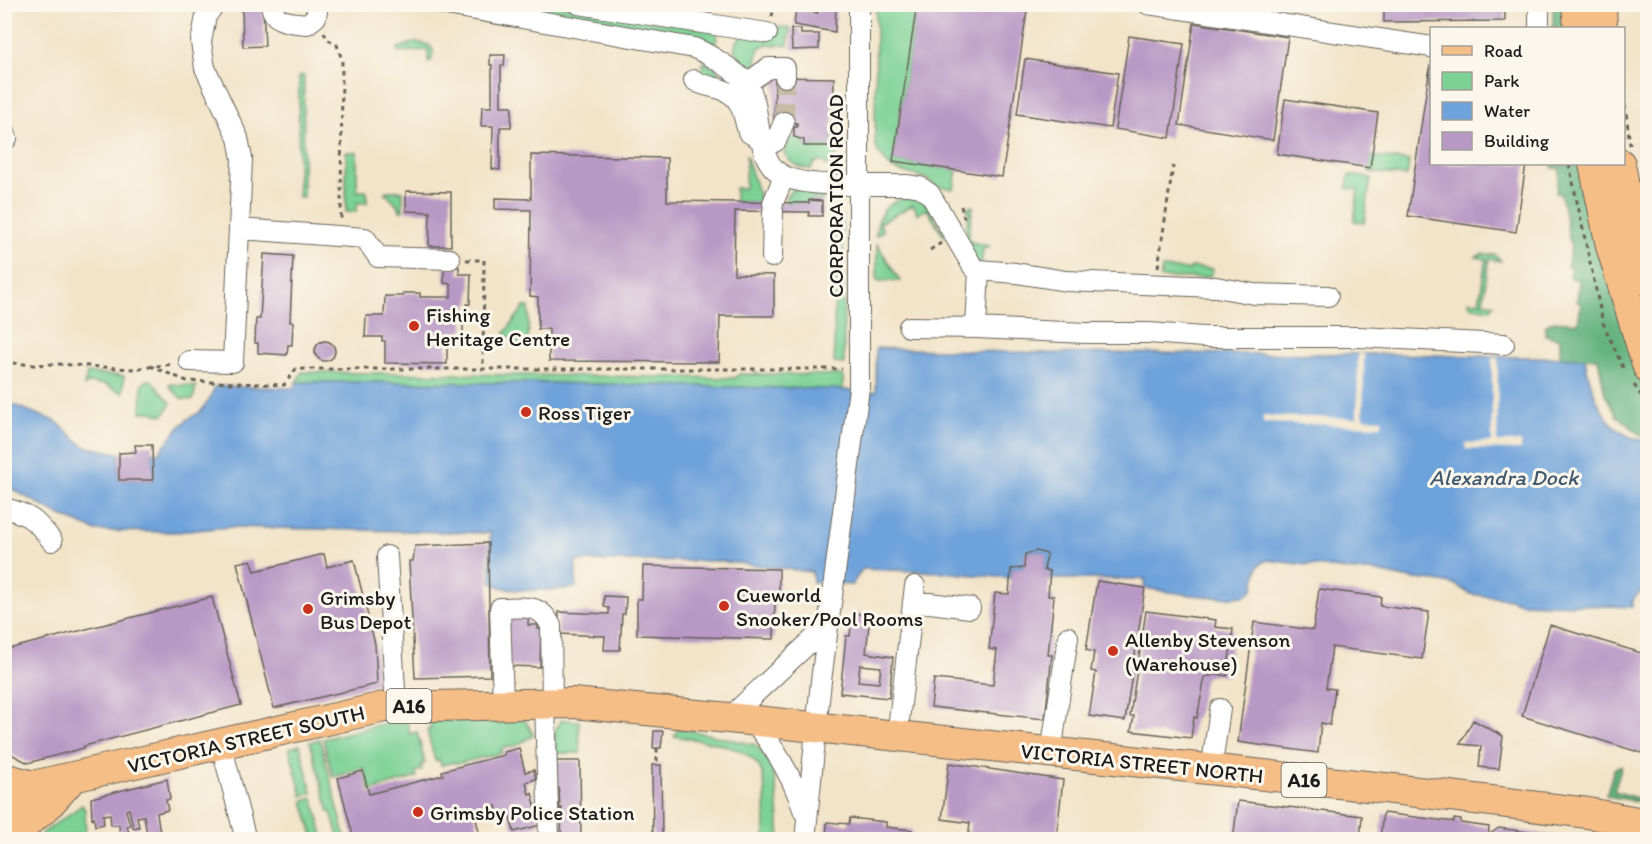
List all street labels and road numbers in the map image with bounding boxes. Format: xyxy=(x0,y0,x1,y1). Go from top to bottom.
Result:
street label: CORPORATION ROAD xyxy=(823,94,848,298)
road number: A16 xyxy=(386,689,432,723)
street label: VICTORIA STREET SOUTH xyxy=(125,700,367,778)
street label: VICTORIA STREET NORTH xyxy=(1019,738,1265,788)
road number: A16 xyxy=(1282,763,1326,797)

